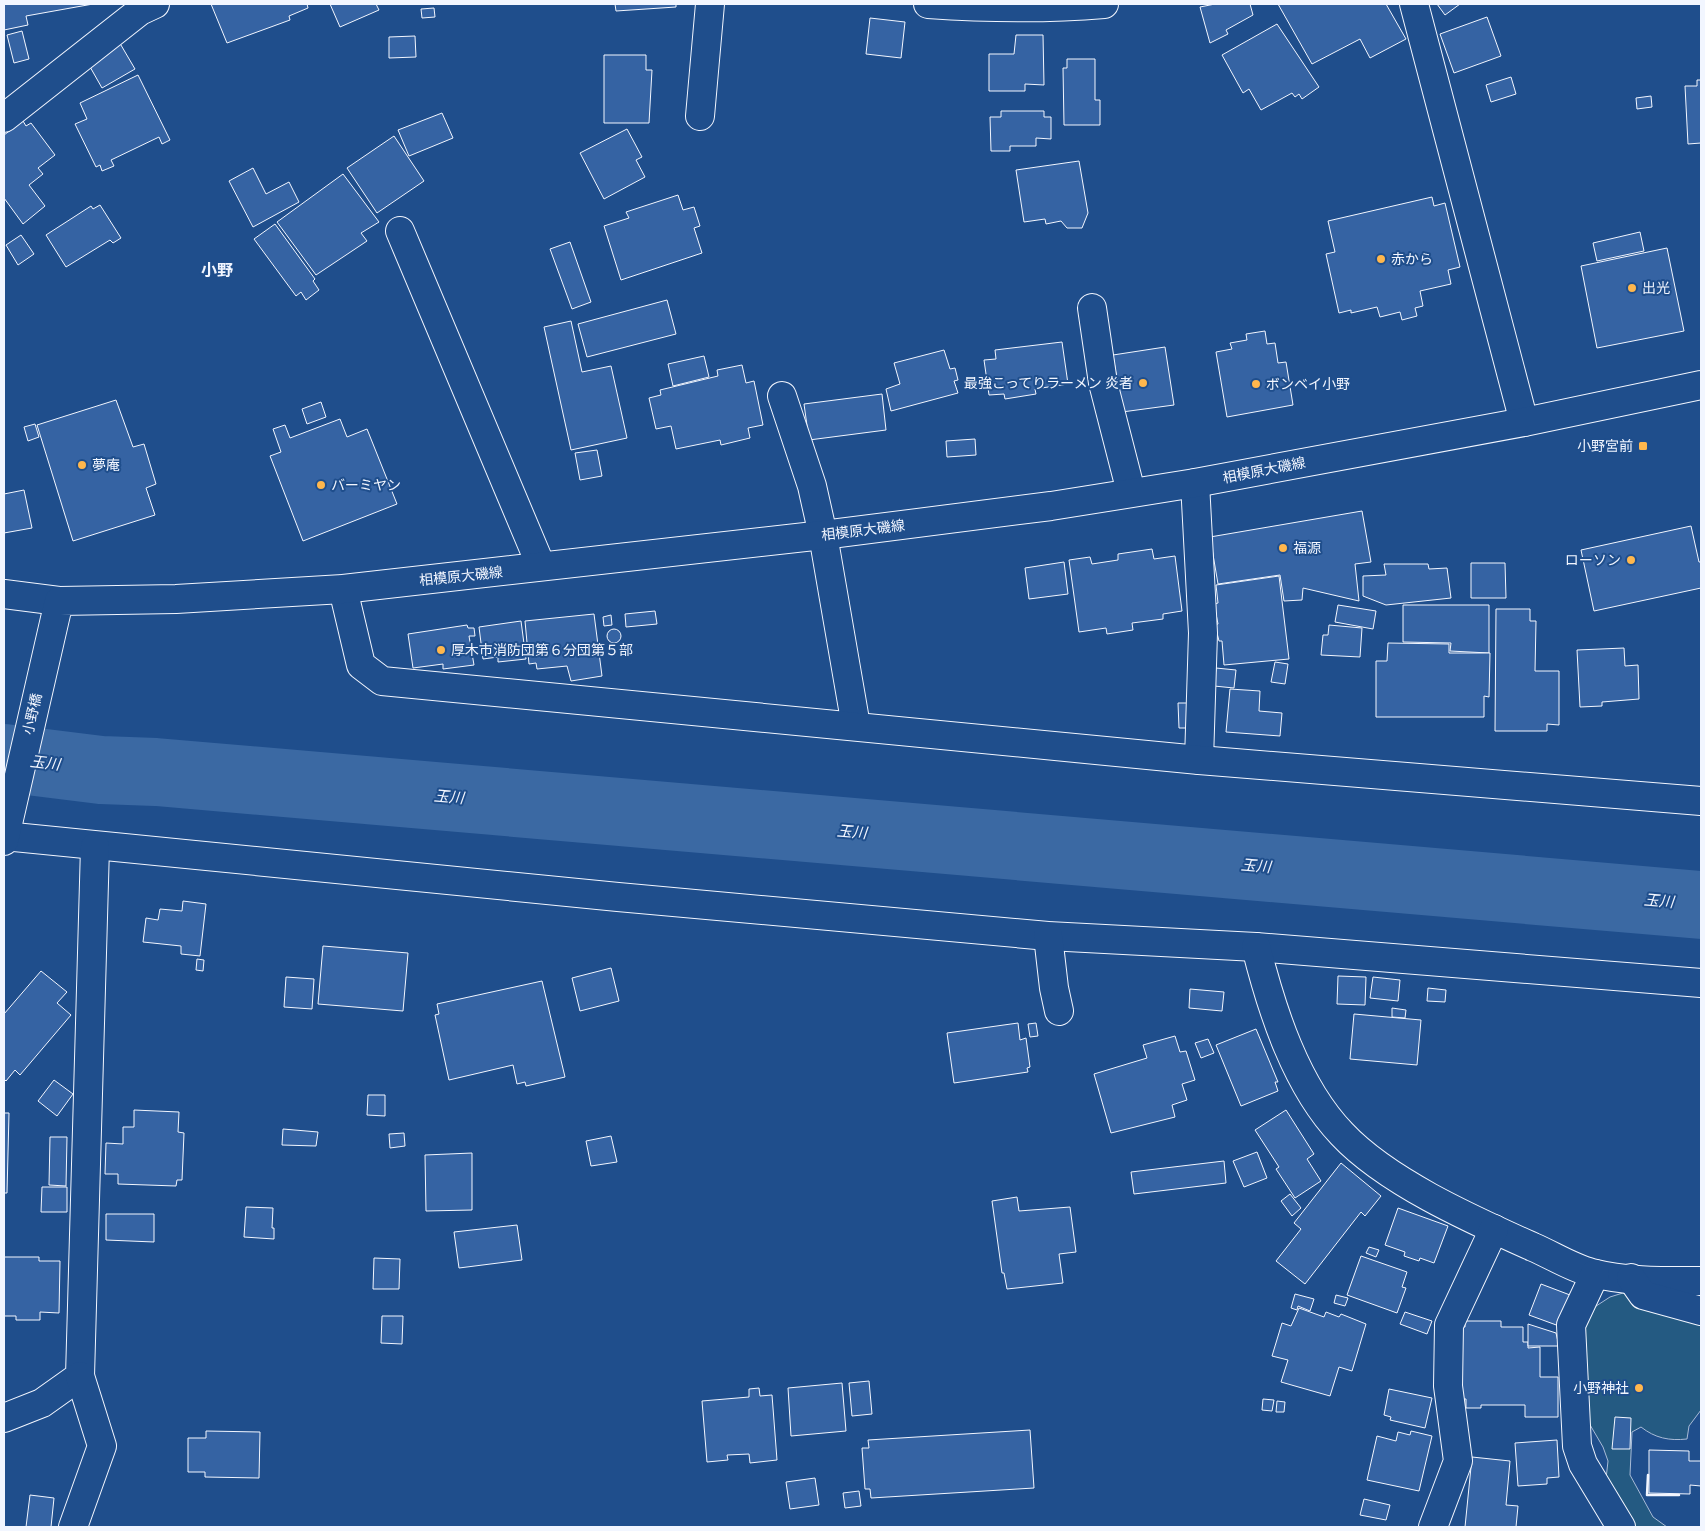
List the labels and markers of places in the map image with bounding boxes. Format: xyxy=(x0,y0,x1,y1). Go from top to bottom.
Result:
place label: 赤から xyxy=(1391,250,1433,268)
marker: 赤から xyxy=(1375,253,1387,265)
place label: 出光 xyxy=(1642,279,1670,297)
marker: 出光 xyxy=(1626,282,1638,294)
place label: 最強こってりラーメン 炎者 xyxy=(964,374,1133,392)
place label: ボンベイ小野 xyxy=(1266,375,1350,393)
marker: 最強こってりラーメン 炎者 xyxy=(1137,377,1149,389)
marker: ボンベイ小野 xyxy=(1250,378,1262,390)
place label: 小野宮前 xyxy=(1577,437,1633,455)
marker: 小野宮前 xyxy=(1637,440,1649,452)
place label: 夢庵 xyxy=(92,456,120,474)
marker: 夢庵 xyxy=(76,459,88,471)
place label: バーミヤン xyxy=(331,476,401,494)
marker: バーミヤン xyxy=(315,479,327,491)
place label: 福源 xyxy=(1293,539,1321,557)
marker: 福源 xyxy=(1277,542,1289,554)
place label: ローソン xyxy=(1565,551,1621,569)
marker: ローソン xyxy=(1625,554,1637,566)
place label: 厚木市消防団第６分団第５部 xyxy=(451,641,633,659)
marker: 厚木市消防団第６分団第５部 xyxy=(435,644,447,656)
place label: 小野神社 xyxy=(1573,1379,1629,1397)
marker: 小野神社 xyxy=(1633,1382,1645,1394)

